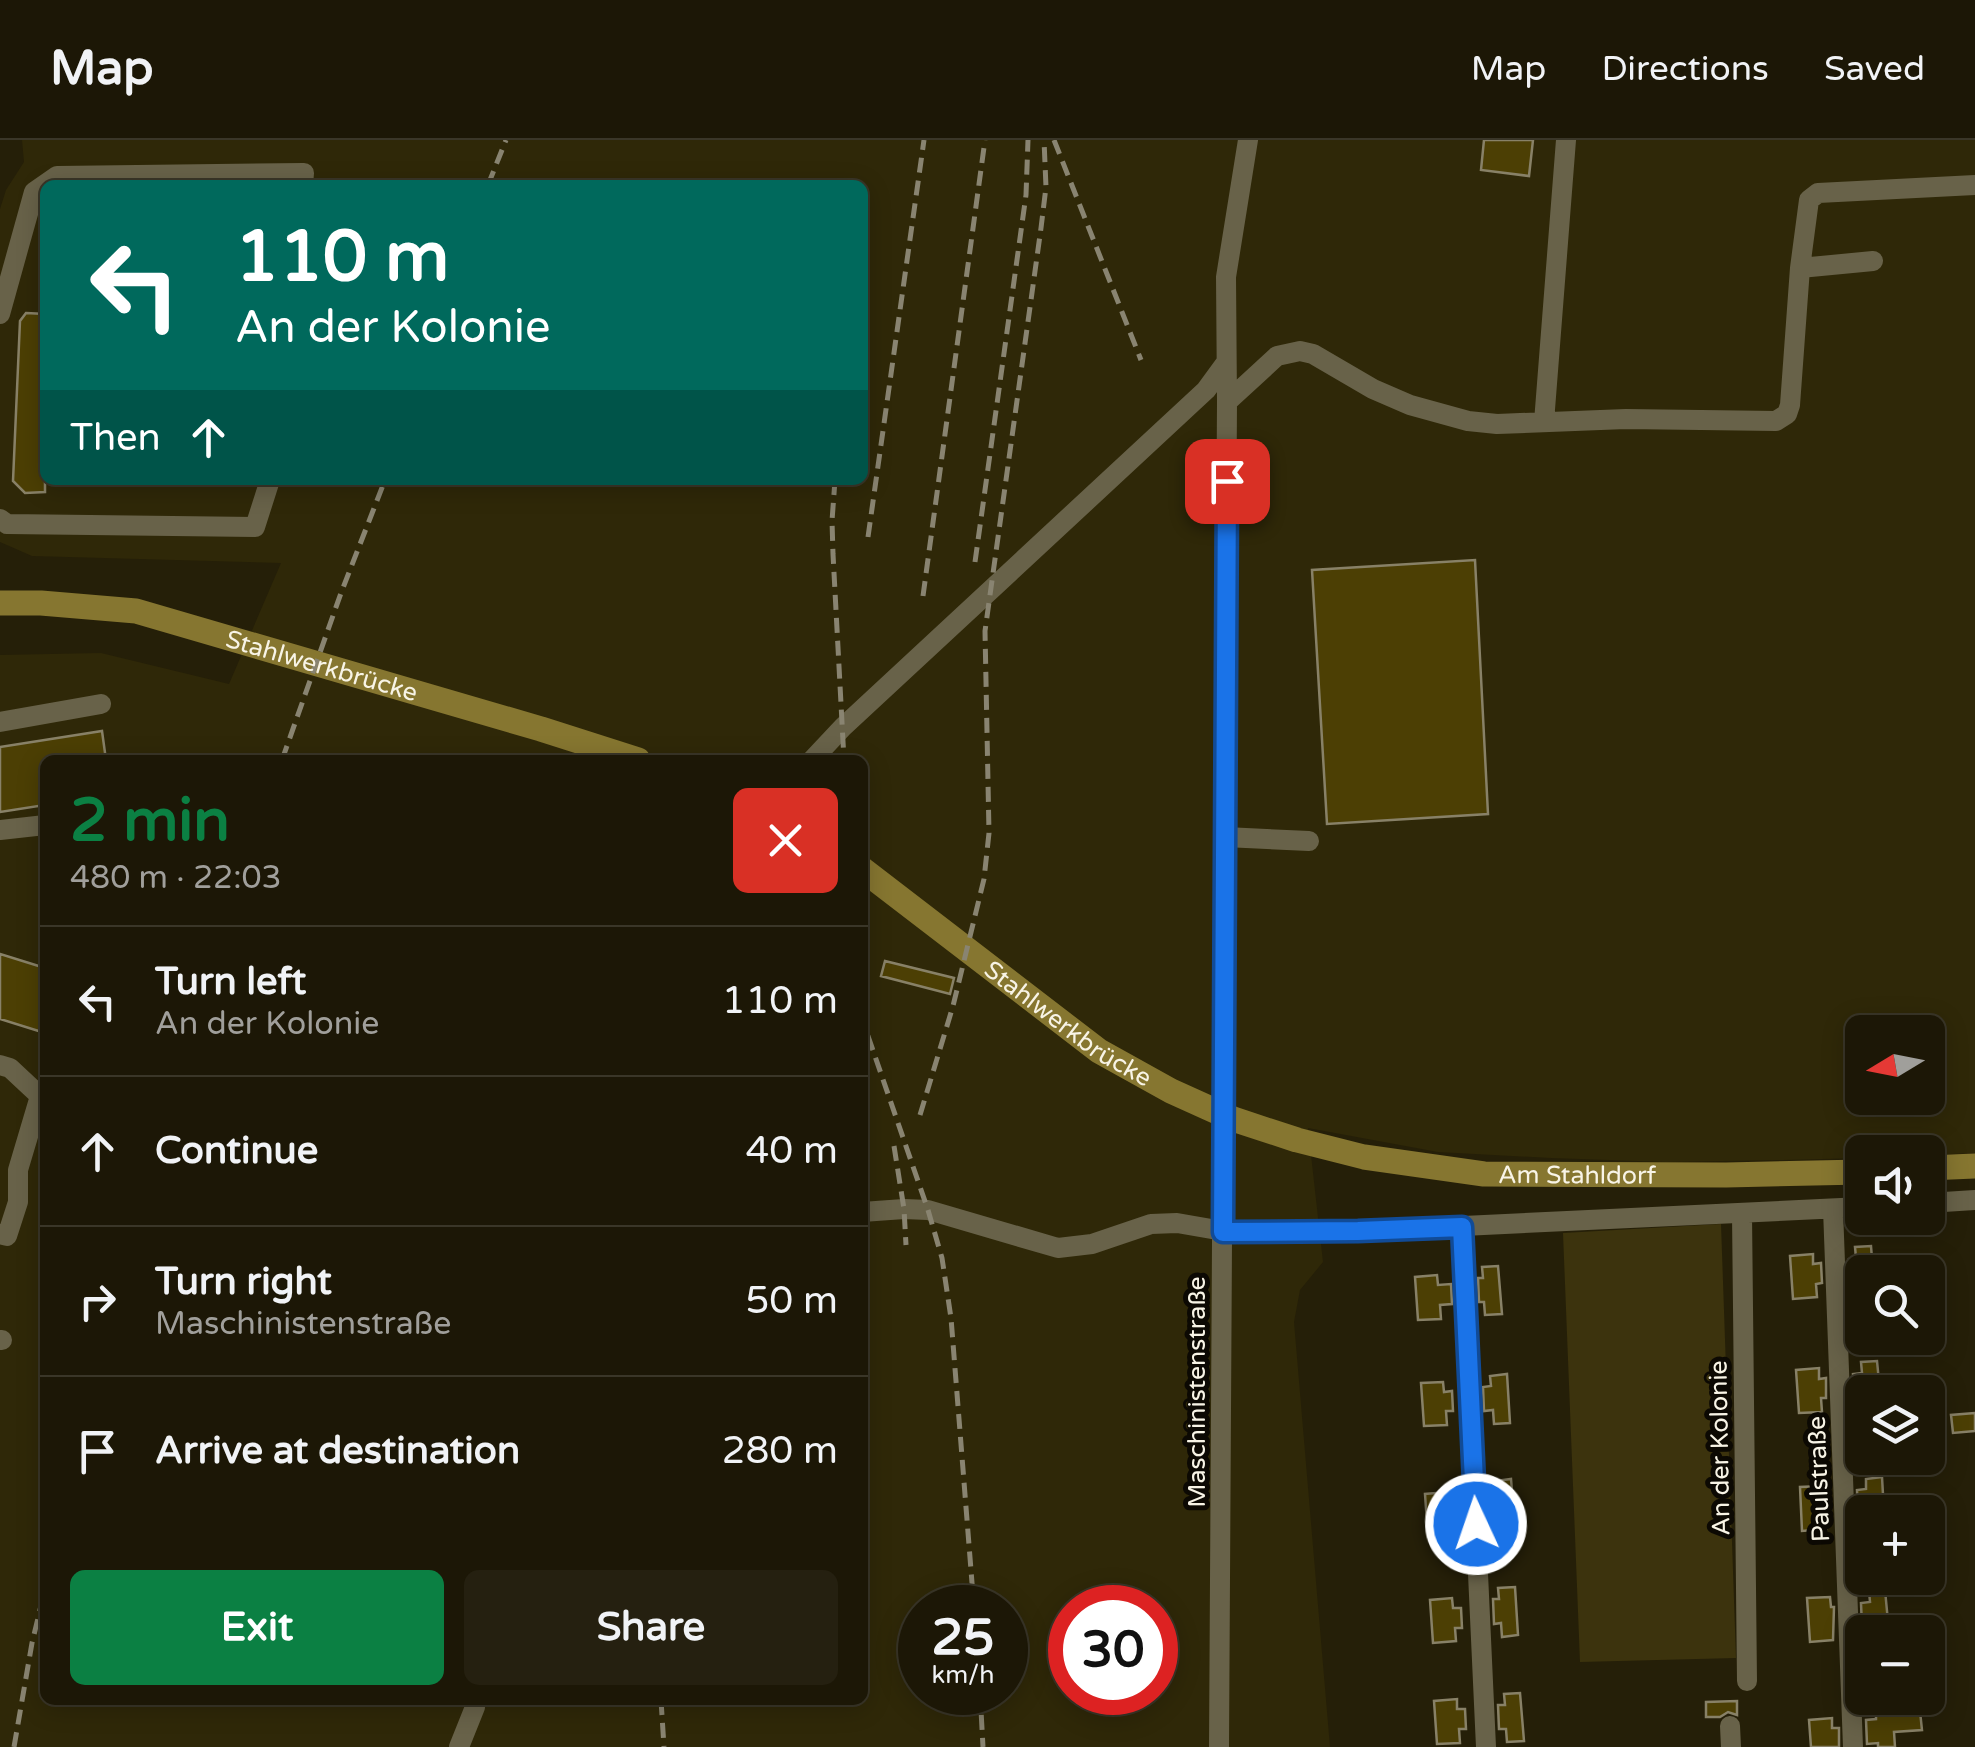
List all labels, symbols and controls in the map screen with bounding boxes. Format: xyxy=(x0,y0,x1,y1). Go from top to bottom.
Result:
text: Map xyxy=(50,40,154,98)
text: Map xyxy=(1471,48,1546,90)
text: Directions xyxy=(1601,48,1769,90)
text: Saved xyxy=(1824,48,1925,90)
text: 110 m xyxy=(235,216,449,300)
icon: left xyxy=(70,220,200,350)
text: An der Kolonie xyxy=(235,301,550,355)
icon: ahead xyxy=(181,410,236,465)
text: Then xyxy=(70,415,161,461)
pin xyxy=(1185,439,1270,524)
icon: arrive xyxy=(1200,454,1255,509)
street label: Stahlwerkbrücke xyxy=(222,624,421,708)
text: 2 min xyxy=(70,785,230,857)
button: close xyxy=(733,788,838,893)
text: 480 m · 22:03 xyxy=(70,859,282,897)
street label: Stahlwerkbrücke xyxy=(978,955,1157,1093)
text: Turn left xyxy=(155,959,306,1005)
icon: left xyxy=(70,974,125,1029)
text: 110 m xyxy=(722,978,838,1024)
text: An der Kolonie xyxy=(155,1005,379,1043)
north arrow xyxy=(1845,1015,1945,1115)
map controls xyxy=(1845,1015,1945,1715)
icon: ahead xyxy=(70,1124,125,1179)
text: Continue xyxy=(155,1128,318,1174)
text: 40 m xyxy=(746,1128,838,1174)
button: sound xyxy=(1845,1135,1945,1235)
street label: Am Stahldorf xyxy=(1498,1160,1657,1191)
button: search xyxy=(1845,1255,1945,1355)
text: Turn right xyxy=(155,1259,332,1305)
icon: right xyxy=(70,1274,125,1329)
street label: Maschinistenstraße xyxy=(1182,1276,1212,1508)
text: 50 m xyxy=(746,1278,838,1324)
text: Maschinistenstraße xyxy=(155,1305,451,1343)
street label: An der Kolonie xyxy=(1703,1360,1737,1536)
button: layers xyxy=(1845,1375,1945,1475)
street label: Paulstraße xyxy=(1802,1415,1836,1542)
icon: arrive xyxy=(70,1424,125,1479)
text: Arrive at destination xyxy=(155,1428,520,1474)
text: 280 m xyxy=(722,1428,838,1474)
position arrow xyxy=(1424,1472,1528,1576)
button: + xyxy=(1845,1495,1945,1595)
button: Exit xyxy=(70,1570,444,1685)
button: Share xyxy=(464,1570,838,1685)
speed limit sign: 30 xyxy=(1048,1585,1178,1715)
text: 25 xyxy=(932,1608,994,1668)
button: − xyxy=(1845,1615,1945,1715)
text: km/h xyxy=(932,1660,994,1690)

